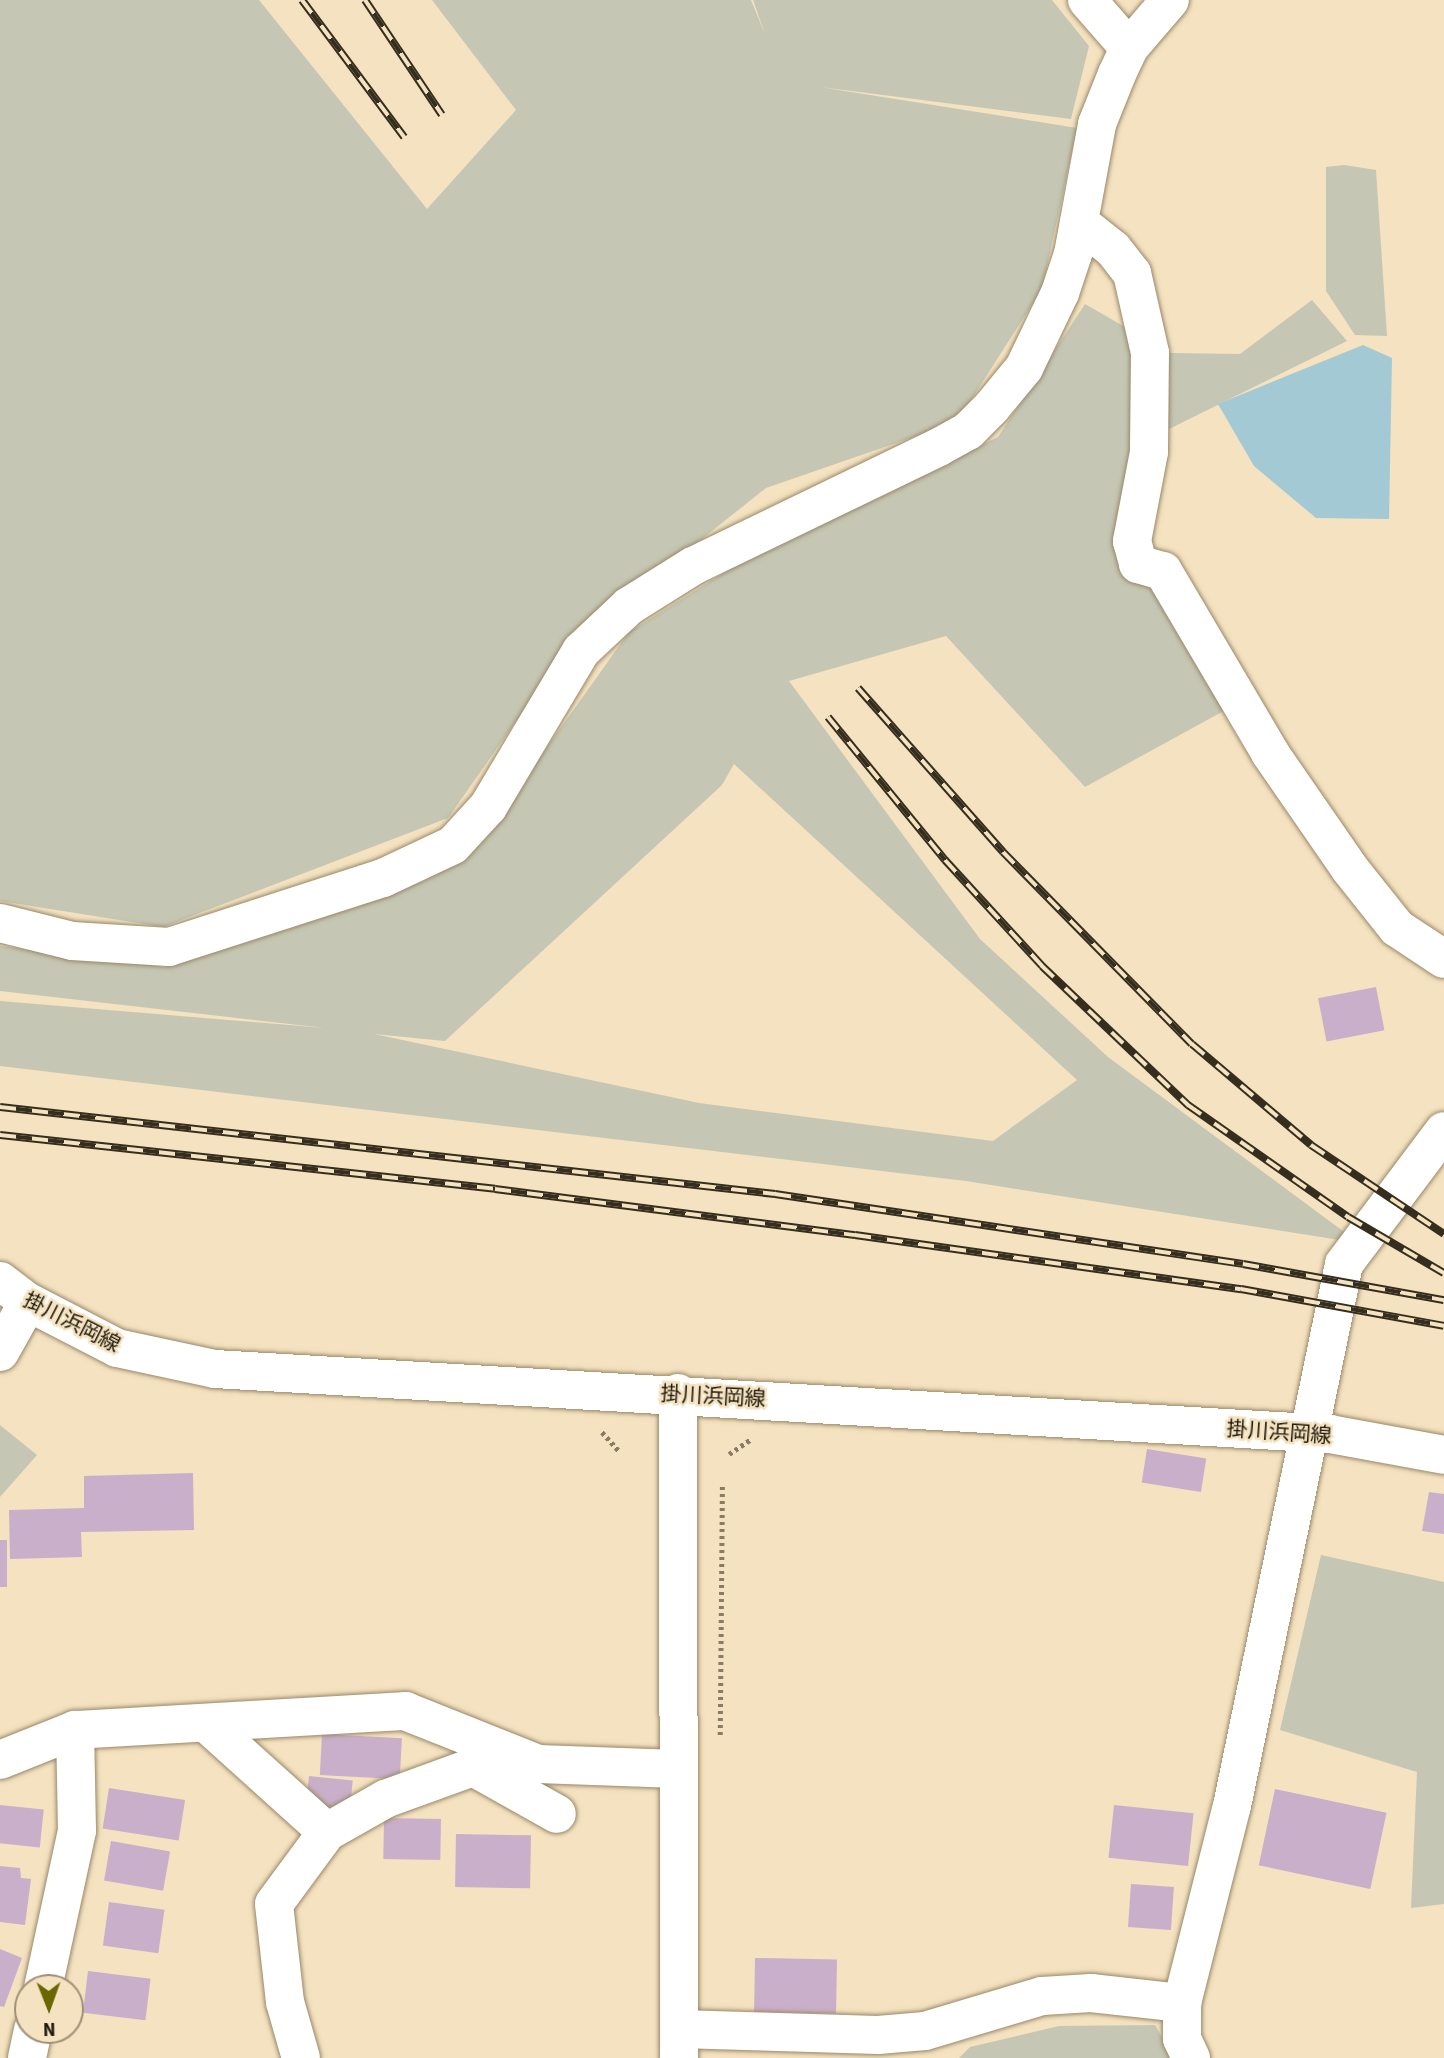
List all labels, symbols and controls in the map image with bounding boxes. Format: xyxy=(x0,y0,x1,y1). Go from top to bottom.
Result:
street label: 掛川浜岡線 xyxy=(20,1287,124,1357)
street label: 掛川浜岡線 xyxy=(660,1381,766,1411)
street label: 掛川浜岡線 xyxy=(1226,1416,1332,1448)
north arrow xyxy=(14,1974,84,2044)
text: N xyxy=(43,2015,56,2042)

